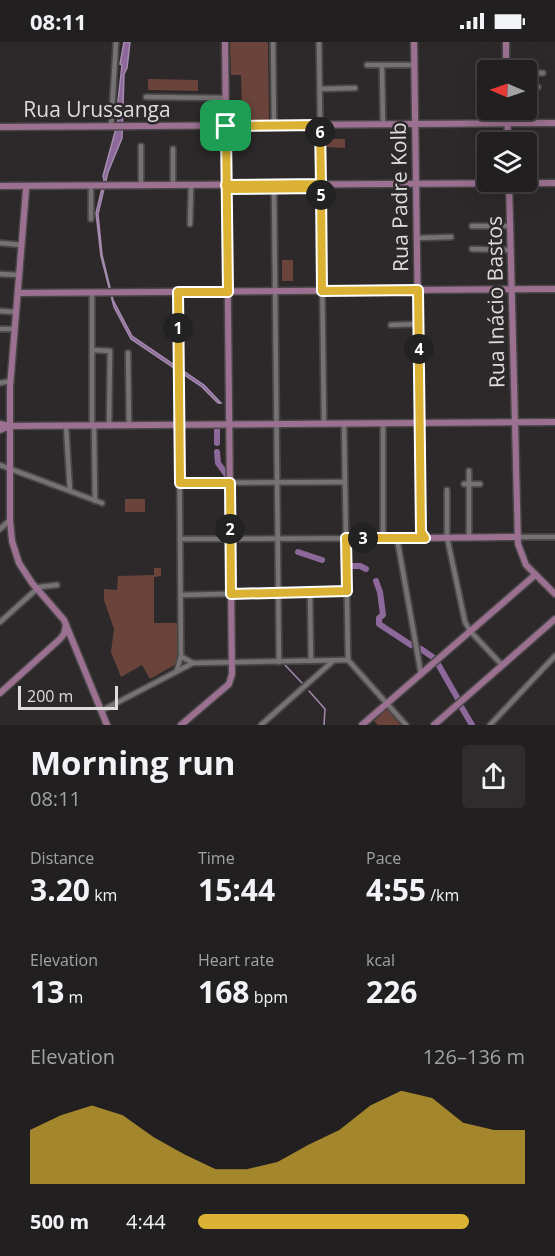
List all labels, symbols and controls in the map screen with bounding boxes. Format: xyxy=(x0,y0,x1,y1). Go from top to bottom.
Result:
text: 08:11 xyxy=(30,6,87,36)
north arrow xyxy=(477,60,537,120)
map controls xyxy=(477,60,537,192)
street label: Rua Urussanga xyxy=(23,95,171,123)
pin xyxy=(200,100,251,151)
icon: arrive xyxy=(209,109,242,142)
pin: 6 xyxy=(305,117,335,147)
text: 6 xyxy=(315,121,325,143)
street label: Rua Padre Kolb xyxy=(384,122,414,272)
button: layers xyxy=(477,132,537,192)
pin: 5 xyxy=(306,180,336,210)
text: 5 xyxy=(316,184,326,206)
street label: Rua Inácio Bastos xyxy=(479,216,511,388)
pin: 1 xyxy=(163,313,193,343)
text: 1 xyxy=(173,317,183,339)
pin: 4 xyxy=(404,334,434,364)
text: 4 xyxy=(414,338,424,360)
pin: 2 xyxy=(215,514,245,544)
text: 2 xyxy=(225,518,235,540)
pin: 3 xyxy=(348,523,378,553)
text: 3 xyxy=(358,527,368,549)
scale bar xyxy=(18,683,118,710)
text: 200 m xyxy=(27,685,73,707)
text: Morning run xyxy=(30,740,236,785)
button: share xyxy=(462,745,525,808)
text: 08:11 xyxy=(30,785,81,812)
text: Distance xyxy=(30,847,94,869)
text: Time xyxy=(198,847,235,869)
text: Pace xyxy=(366,847,401,869)
text: 3.20 xyxy=(30,869,90,910)
text: 15:44 xyxy=(198,869,275,910)
text: 4:55 xyxy=(366,869,426,910)
text: km xyxy=(90,884,117,906)
text: /km xyxy=(426,884,459,906)
text: Elevation xyxy=(30,949,98,971)
text: Heart rate xyxy=(198,949,274,971)
text: kcal xyxy=(366,949,395,971)
text: 13 xyxy=(30,971,64,1012)
text: 168 xyxy=(198,971,249,1012)
text: 226 xyxy=(366,971,417,1012)
text: m xyxy=(64,986,83,1008)
text: bpm xyxy=(249,986,288,1008)
text: Elevation xyxy=(30,1043,115,1070)
text: 126–136 m xyxy=(423,1043,525,1070)
text: 500 m xyxy=(30,1208,89,1235)
text: 4:44 xyxy=(126,1208,166,1235)

